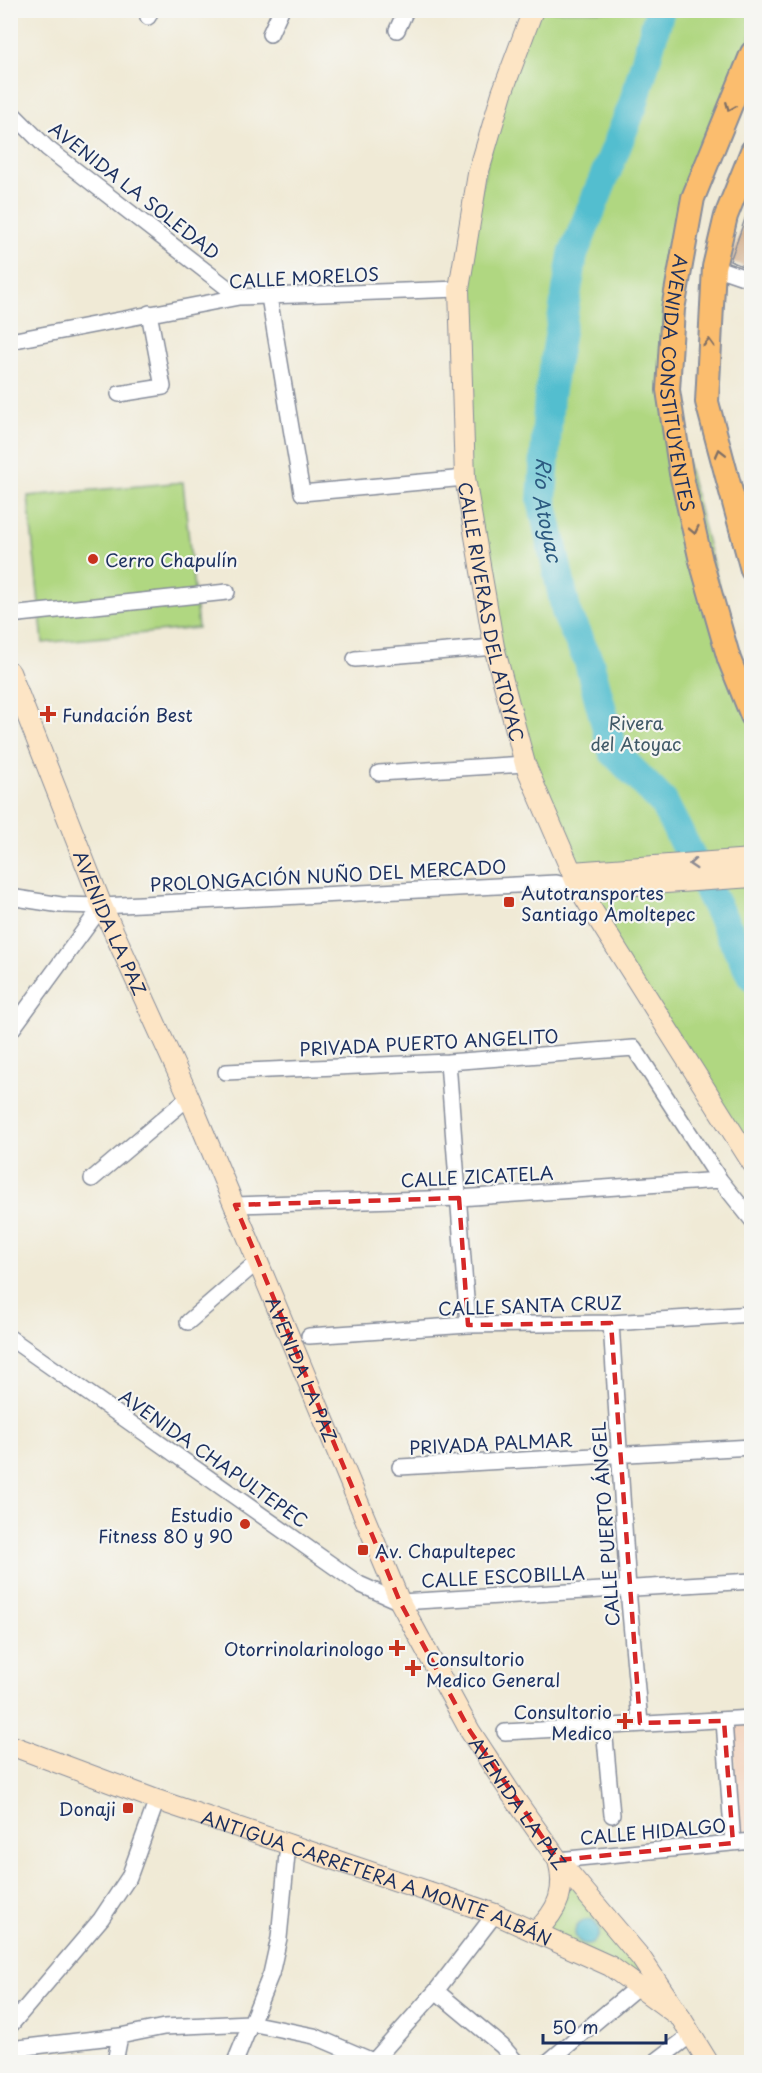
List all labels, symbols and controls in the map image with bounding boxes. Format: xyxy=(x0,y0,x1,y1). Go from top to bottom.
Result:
one-way arrow xyxy=(725,101,737,112)
street label: AVENIDA LA SOLEDAD xyxy=(44,115,226,265)
street label: AVENIDA CONSTITUYENTES xyxy=(654,253,703,514)
street label: CALLE MORELOS xyxy=(228,260,380,294)
one-way arrow xyxy=(703,339,716,348)
one-way arrow xyxy=(715,448,728,458)
water label: Río Atoyac xyxy=(526,457,570,566)
street label: CALLE RIVERAS DEL ATOYAC xyxy=(452,480,532,744)
one-way arrow xyxy=(687,525,700,535)
place label: Cerro Chapulín xyxy=(105,546,238,573)
marker: Cerro Chapulín xyxy=(86,552,100,566)
place label: Fundación Best xyxy=(62,701,193,728)
marker: Fundación Best xyxy=(39,705,57,723)
park label: Rivera del Atoyac xyxy=(591,709,681,757)
street label: AVENIDA LA PAZ xyxy=(68,846,154,999)
street label: PROLONGACIÓN NUÑO DEL MERCADO xyxy=(149,852,507,898)
one-way arrow xyxy=(689,857,698,870)
place label: Autotransportes Santiago Amoltepec xyxy=(521,879,696,927)
marker: Autotransportes Santiago Amoltepec xyxy=(502,895,516,909)
street label: PRIVADA PUERTO ANGELITO xyxy=(299,1022,559,1062)
street label: CALLE ZICATELA xyxy=(400,1159,554,1193)
street label: CALLE SANTA CRUZ xyxy=(438,1288,622,1322)
street label: AVENIDA LA PAZ xyxy=(260,1292,345,1446)
street label: AVENIDA CHAPULTEPEC xyxy=(114,1382,314,1534)
street label: CALLE PUERTO ÁNGEL xyxy=(584,1421,626,1627)
street label: PRIVADA PALMAR xyxy=(408,1425,574,1461)
place label: Estudio Fitness 80 y 90 xyxy=(98,1501,233,1549)
marker: Estudio Fitness 80 y 90 xyxy=(238,1517,252,1531)
place label: Av. Chapultepec xyxy=(375,1537,516,1564)
marker: Av. Chapultepec xyxy=(356,1543,370,1557)
street label: CALLE ESCOBILLA xyxy=(420,1558,586,1594)
place label: Otorrinolarinologo xyxy=(224,1635,384,1662)
marker: Otorrinolarinologo xyxy=(388,1639,406,1657)
place label: Consultorio Medico General xyxy=(426,1645,560,1693)
marker: Consultorio Medico General xyxy=(404,1659,422,1677)
place label: Consultorio Medico xyxy=(514,1698,612,1746)
marker: Consultorio Medico xyxy=(616,1712,634,1730)
street label: AVENIDA LA PAZ xyxy=(464,1731,574,1875)
place label: Donaji xyxy=(59,1795,116,1822)
marker: Donaji xyxy=(121,1801,135,1815)
street label: ANTIGUA CARRETERA A MONTE ALBÁN xyxy=(198,1803,556,1952)
street label: CALLE HIDALGO xyxy=(579,1811,727,1851)
scale bar xyxy=(543,2007,666,2045)
text: 50 m xyxy=(552,2013,599,2040)

